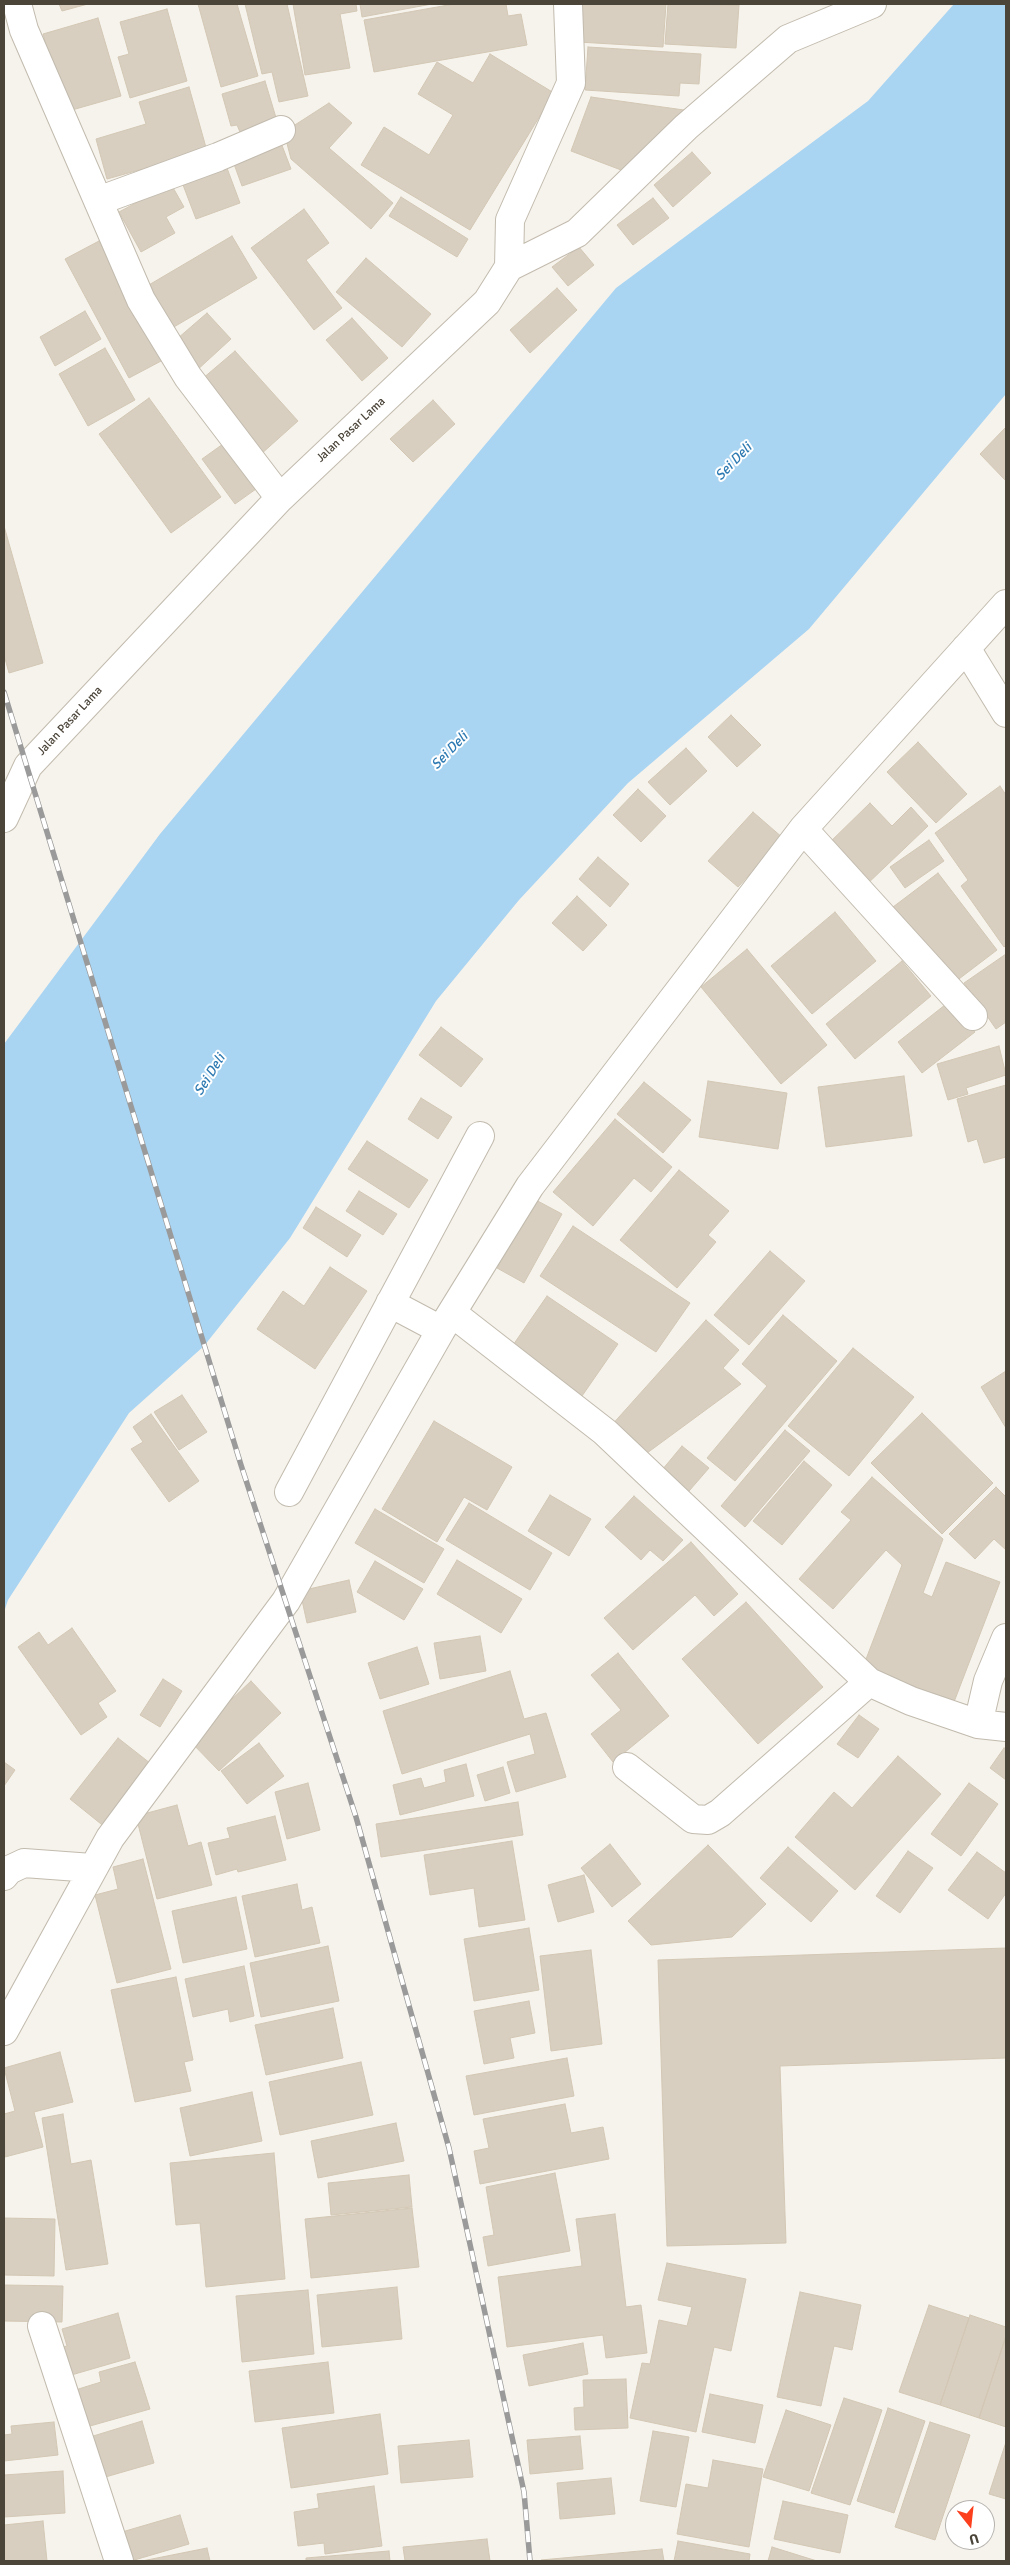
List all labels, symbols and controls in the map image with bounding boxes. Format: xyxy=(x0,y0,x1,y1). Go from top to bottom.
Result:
street label: Jalan Pasar Lama xyxy=(314,394,388,466)
water label: Sei Deli xyxy=(712,440,756,484)
street label: Jalan Pasar Lama xyxy=(34,684,106,758)
water label: Sei Deli xyxy=(428,729,472,773)
water label: Sei Deli xyxy=(191,1051,229,1099)
north arrow xyxy=(945,2500,995,2550)
text: U xyxy=(967,2529,981,2548)

